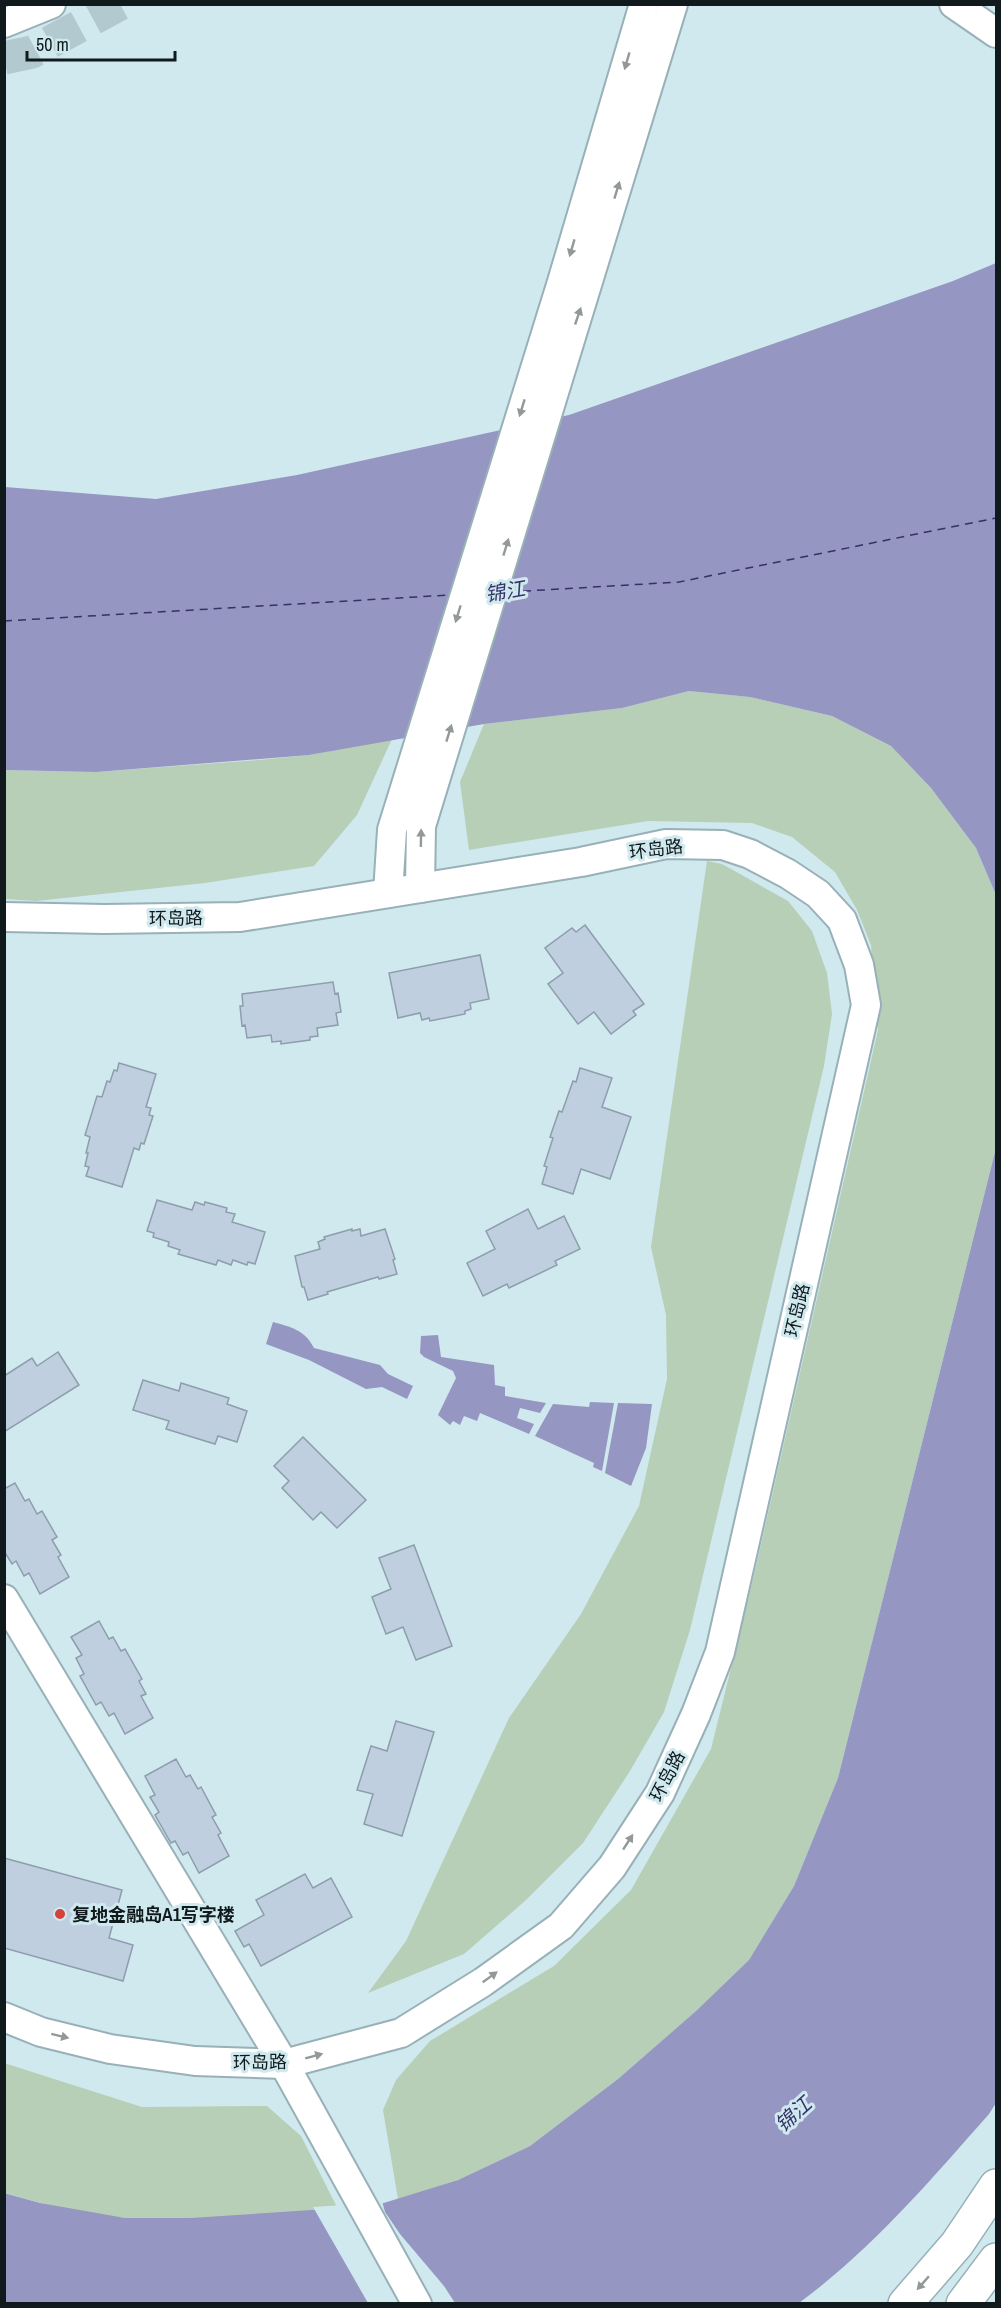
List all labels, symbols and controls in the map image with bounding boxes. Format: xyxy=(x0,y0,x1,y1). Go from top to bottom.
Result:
scale bar xyxy=(27,24,176,62)
text: 50 m xyxy=(36,32,69,57)
one-way arrow xyxy=(622,52,631,70)
one-way arrow xyxy=(613,181,622,199)
one-way arrow xyxy=(567,239,576,257)
one-way arrow xyxy=(574,307,583,325)
one-way arrow xyxy=(517,399,526,417)
one-way arrow xyxy=(502,538,511,556)
water label: 锦江 xyxy=(483,574,529,608)
one-way arrow xyxy=(453,605,462,623)
one-way arrow xyxy=(445,724,454,742)
one-way arrow xyxy=(416,828,426,847)
street label: 环岛路 xyxy=(628,833,684,865)
street label: 环岛路 xyxy=(149,905,203,931)
street label: 环岛路 xyxy=(779,1281,815,1339)
street label: 环岛路 xyxy=(644,1746,690,1806)
one-way arrow xyxy=(623,1834,634,1851)
place label: 复地金融岛A1写字楼 xyxy=(72,1902,235,1927)
marker: 复地金融岛A1写字楼 xyxy=(53,1907,67,1921)
one-way arrow xyxy=(482,1972,498,1983)
one-way arrow xyxy=(50,2032,69,2042)
street label: 环岛路 xyxy=(233,2049,287,2075)
one-way arrow xyxy=(305,2051,323,2061)
water label: 锦江 xyxy=(769,2089,818,2137)
one-way arrow xyxy=(917,2275,930,2291)

